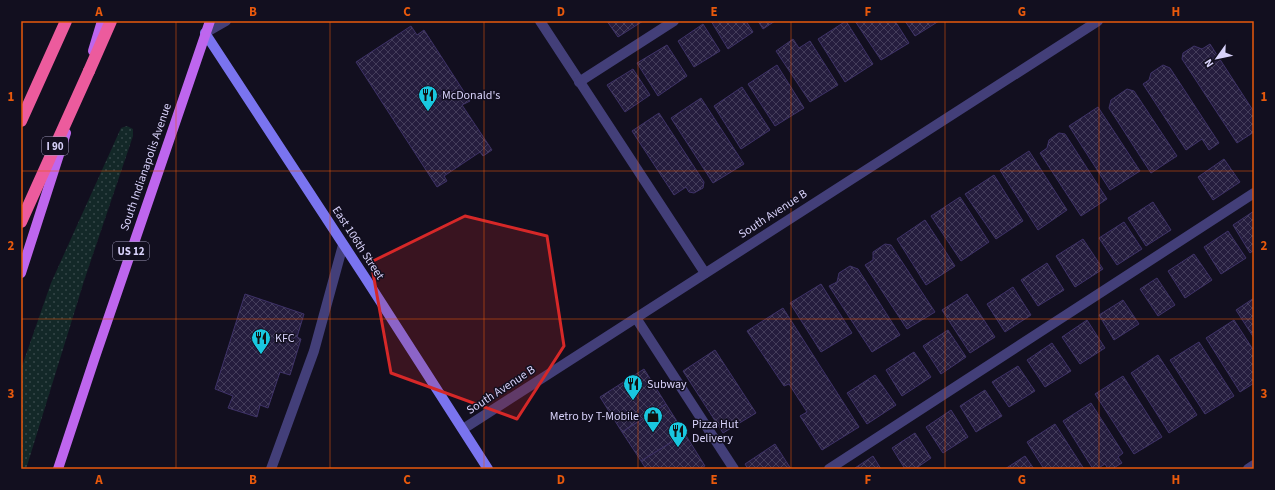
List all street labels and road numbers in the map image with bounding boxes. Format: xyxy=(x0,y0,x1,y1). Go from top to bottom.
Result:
street label: South Indianapolis Avenue xyxy=(116,101,176,233)
road number: I 90 xyxy=(42,137,68,155)
street label: South Avenue B xyxy=(735,185,811,243)
street label: East 106th Street xyxy=(328,203,388,283)
road number: US 12 xyxy=(113,242,149,260)
street label: South Avenue B xyxy=(463,361,539,419)

